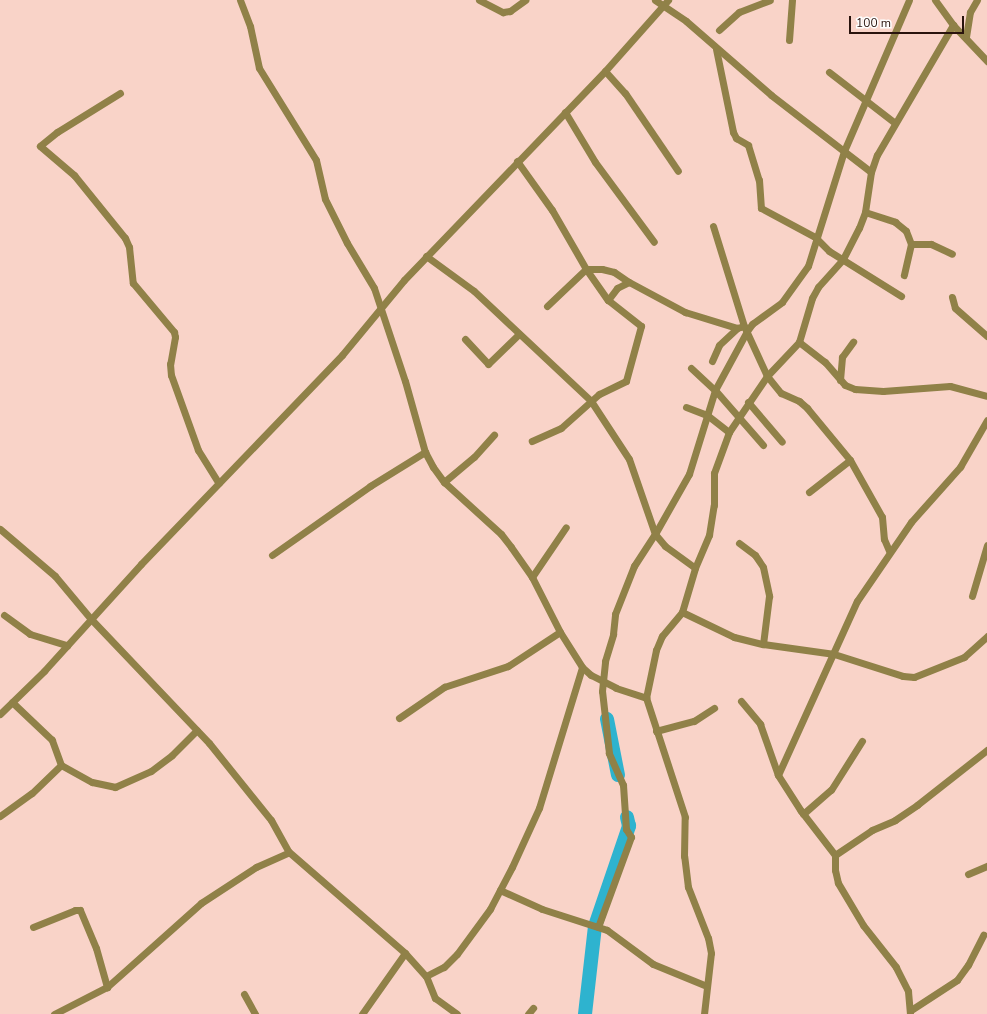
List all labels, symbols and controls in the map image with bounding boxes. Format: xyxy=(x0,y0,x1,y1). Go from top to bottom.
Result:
scale bar xyxy=(851,8,966,34)
text: 100 m xyxy=(856,15,891,31)

